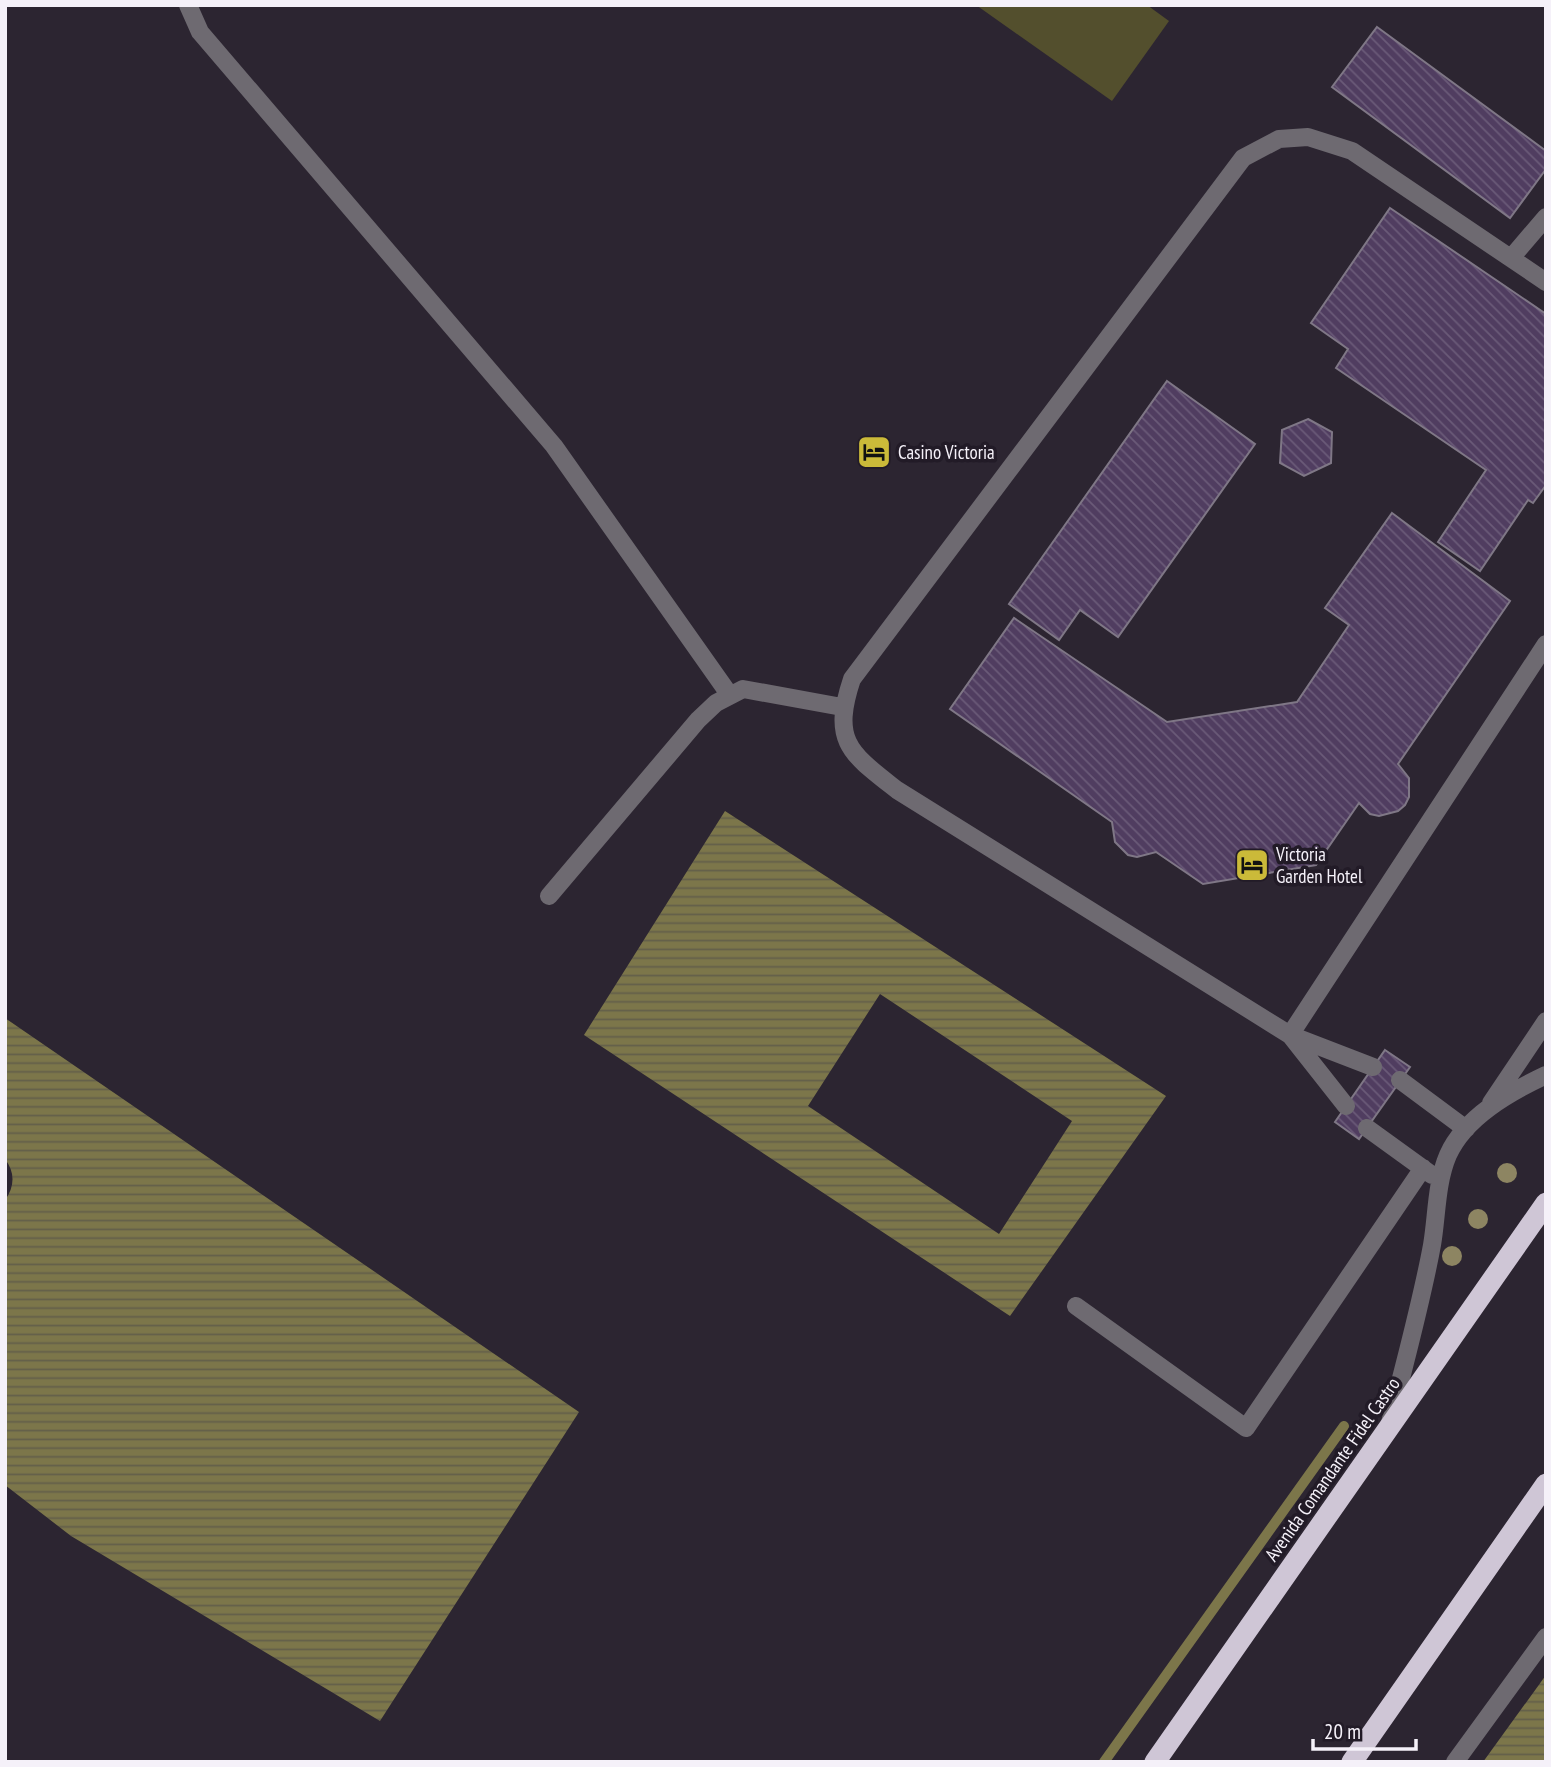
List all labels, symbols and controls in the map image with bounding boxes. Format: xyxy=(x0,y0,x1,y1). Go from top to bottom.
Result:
hotel icon: Casino Victoria xyxy=(855,433,893,471)
place label: Casino Victoria xyxy=(898,440,995,464)
place label: Victoria Garden Hotel xyxy=(1275,842,1363,888)
hotel icon: Victoria Garden Hotel xyxy=(1233,846,1271,884)
street label: Avenida Comandante Fidel Castro xyxy=(1259,1372,1405,1566)
scale bar xyxy=(1313,1708,1416,1752)
text: 20 m xyxy=(1324,1718,1361,1745)

